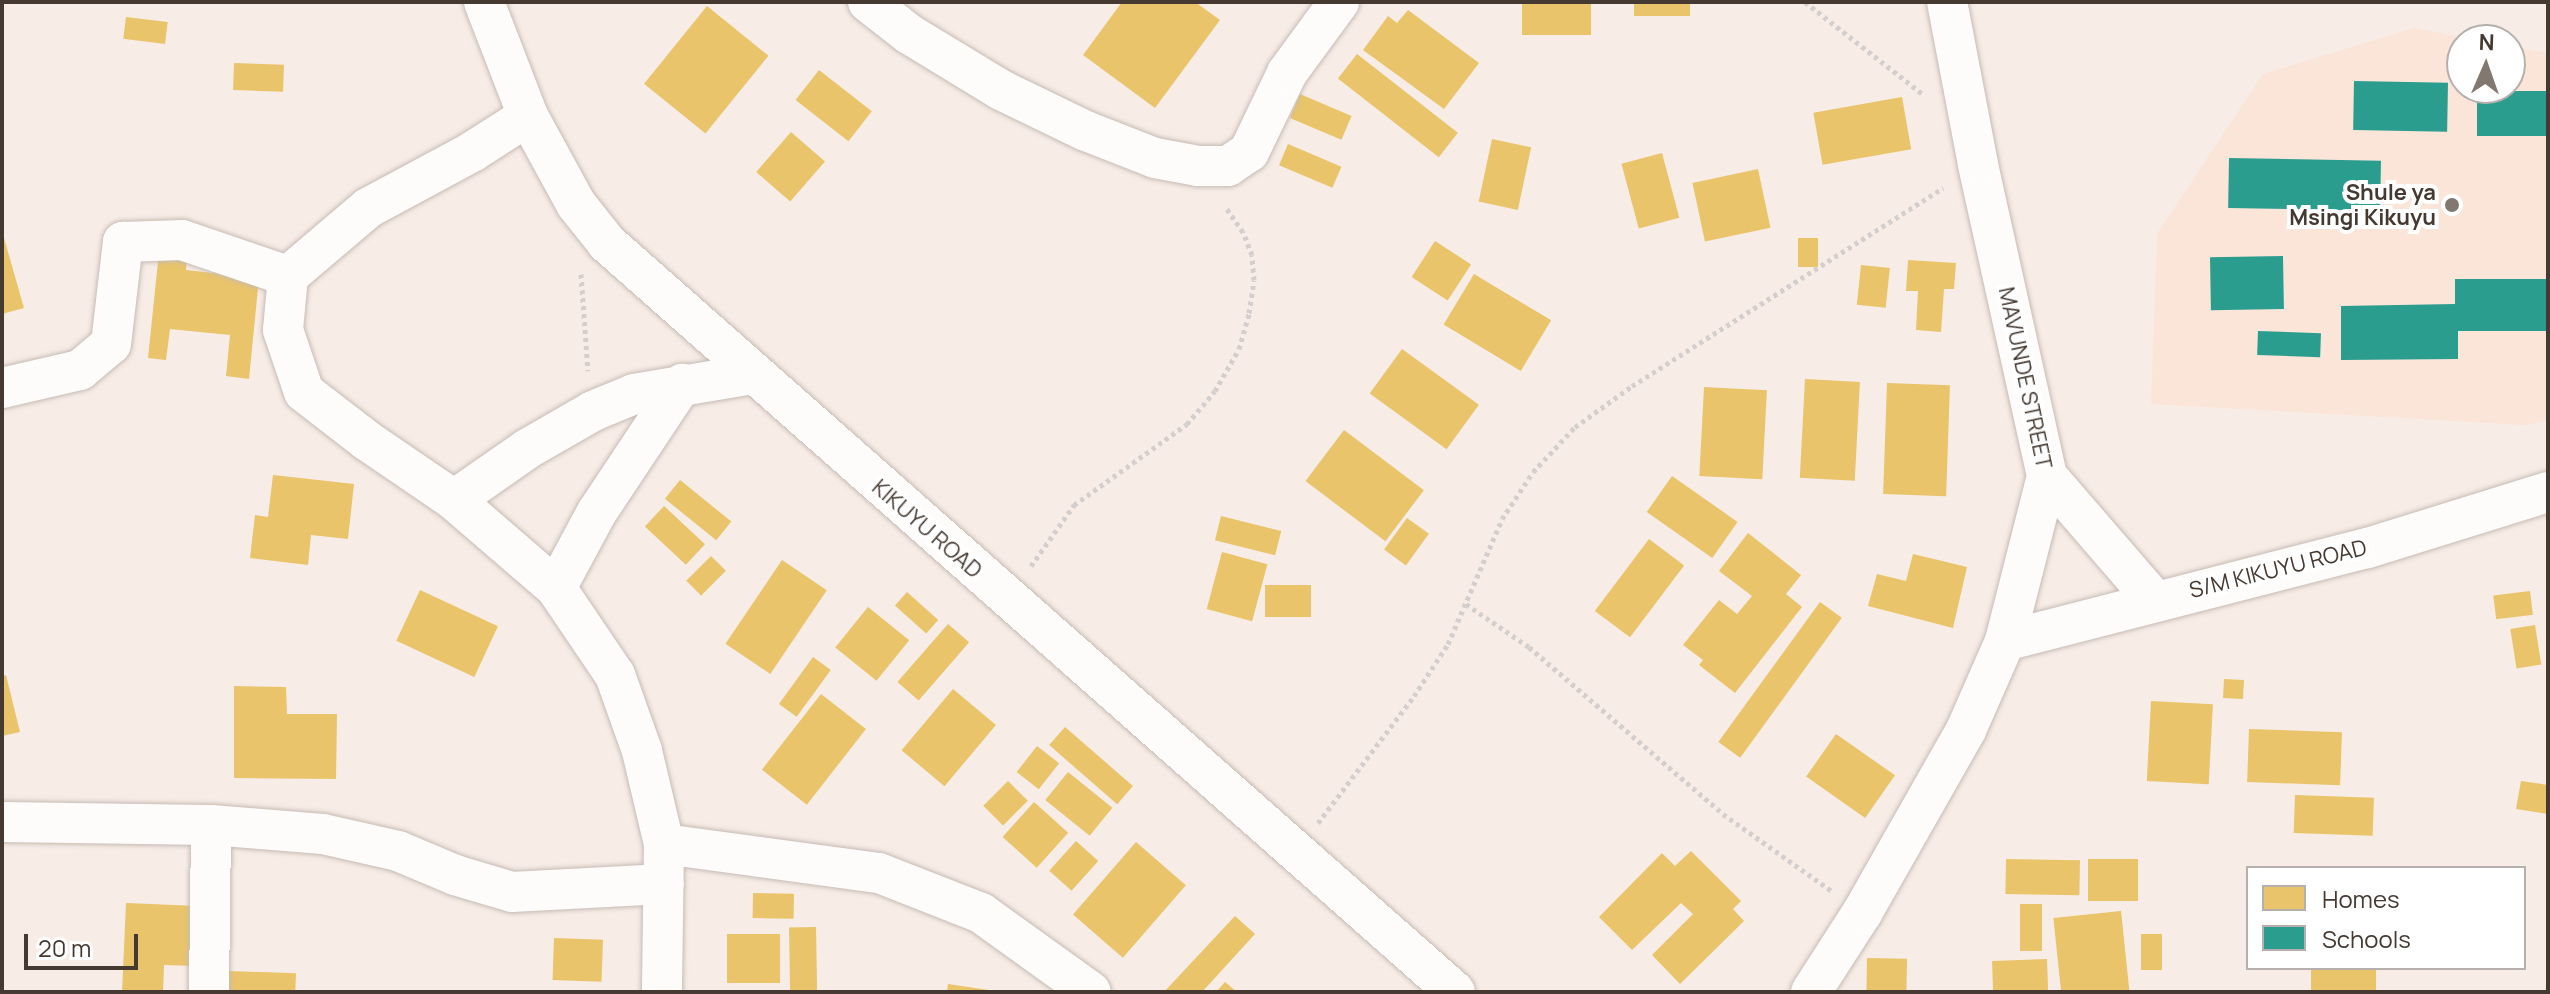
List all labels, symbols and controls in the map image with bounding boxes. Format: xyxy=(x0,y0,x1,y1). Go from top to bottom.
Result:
north arrow xyxy=(2446,24,2526,104)
text: N xyxy=(2478,27,2495,57)
place label: Shule ya Msingi Kikuyu xyxy=(2289,179,2436,230)
marker: Shule ya Msingi Kikuyu xyxy=(2443,196,2461,214)
street label: MAVUNDE STREET xyxy=(1993,285,2057,471)
street label: KIKUYU ROAD xyxy=(867,474,987,584)
street label: S/M KIKUYU ROAD xyxy=(2187,534,2369,604)
legend xyxy=(2246,866,2526,970)
text: Homes xyxy=(2322,882,2400,915)
scale bar xyxy=(28,918,142,968)
text: Schools xyxy=(2322,922,2411,955)
text: 20 m xyxy=(38,931,91,964)

